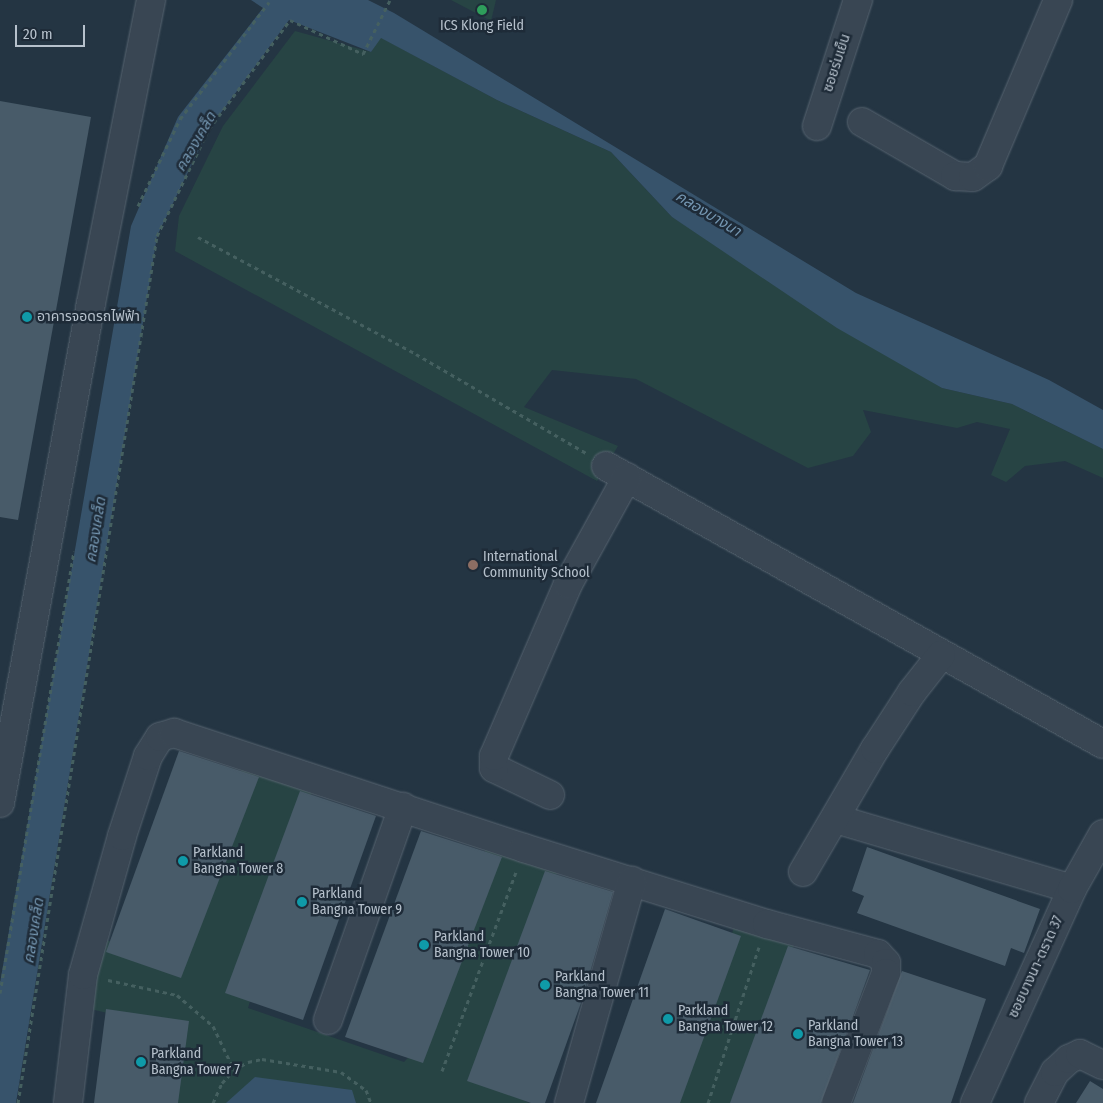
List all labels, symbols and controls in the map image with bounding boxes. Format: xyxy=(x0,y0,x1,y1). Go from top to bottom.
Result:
marker: ICS Klong Field xyxy=(476,4,488,16)
scale bar xyxy=(18,15,88,47)
place label: ICS Klong Field xyxy=(440,18,524,34)
text: 20 m xyxy=(23,25,53,43)
street label: ซอยร่มเย็น xyxy=(820,32,854,94)
water label: คลองเคล็ด xyxy=(172,109,220,175)
water label: คลองบางนา xyxy=(672,188,744,240)
place label: อาคารจอดรถไฟฟ้า xyxy=(37,309,140,325)
marker: อาคารจอดรถไฟฟ้า xyxy=(21,311,33,323)
water label: คลองเคล็ด xyxy=(82,496,110,564)
place label: International Community School xyxy=(483,549,590,582)
marker: International Community School xyxy=(467,559,479,571)
place label: Parkland Bangna Tower 8 xyxy=(193,845,283,878)
marker: Parkland Bangna Tower 8 xyxy=(177,855,189,867)
place label: Parkland Bangna Tower 9 xyxy=(312,886,402,919)
marker: Parkland Bangna Tower 9 xyxy=(296,896,308,908)
water label: คลองเคล็ด xyxy=(20,897,48,965)
street label: ซอยบางนา-ตราด 37 xyxy=(1005,913,1067,1021)
place label: Parkland Bangna Tower 10 xyxy=(434,929,530,962)
marker: Parkland Bangna Tower 10 xyxy=(418,939,430,951)
place label: Parkland Bangna Tower 11 xyxy=(555,969,649,1002)
marker: Parkland Bangna Tower 11 xyxy=(539,979,551,991)
place label: Parkland Bangna Tower 12 xyxy=(678,1003,773,1036)
marker: Parkland Bangna Tower 12 xyxy=(662,1013,674,1025)
place label: Parkland Bangna Tower 13 xyxy=(808,1018,903,1050)
marker: Parkland Bangna Tower 13 xyxy=(792,1028,804,1040)
place label: Parkland Bangna Tower 7 xyxy=(151,1046,240,1078)
marker: Parkland Bangna Tower 7 xyxy=(135,1056,147,1068)

